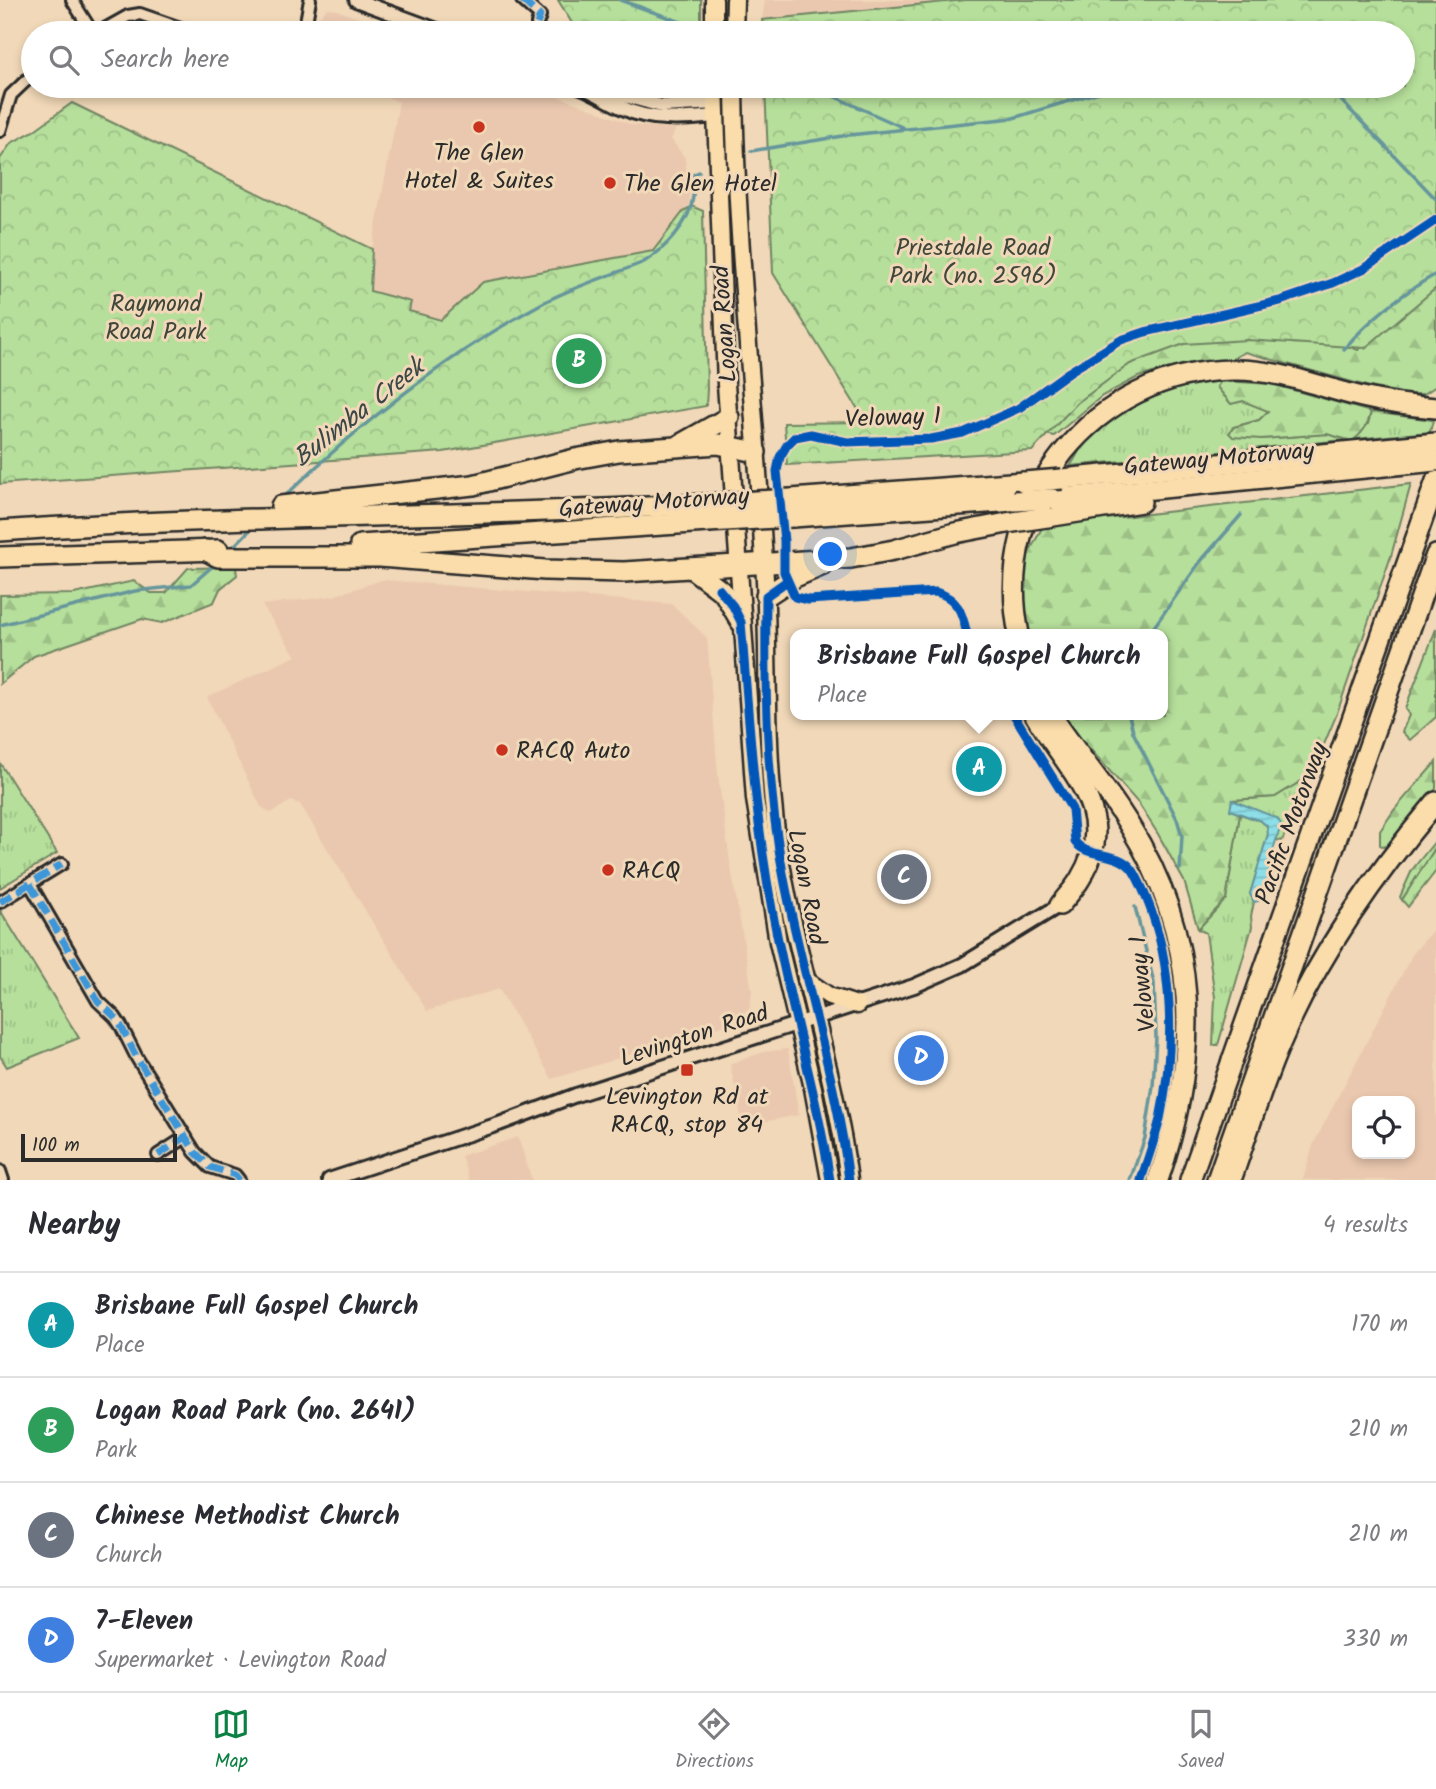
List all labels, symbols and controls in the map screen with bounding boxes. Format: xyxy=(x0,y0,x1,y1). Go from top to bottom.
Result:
search box xyxy=(21,21,1415,98)
text: Search here xyxy=(101,39,229,81)
icon: search xyxy=(45,41,83,79)
marker: The Glen Hotel & Suites xyxy=(471,119,487,135)
place label: The Glen Hotel & Suites xyxy=(404,134,554,201)
place label: The Glen Hotel xyxy=(624,165,777,204)
marker: The Glen Hotel xyxy=(602,175,618,191)
park label: Priestdale Road Park (no. 2596) xyxy=(889,229,1057,296)
street label: Logan Road xyxy=(702,263,749,384)
park label: Raymond Road Park xyxy=(105,285,207,352)
pin: B xyxy=(556,335,602,387)
water label: Bulimba Creek xyxy=(284,346,438,479)
street label: Veloway 1 xyxy=(844,397,942,440)
street label: Gateway Motorway xyxy=(1122,432,1317,487)
street label: Gateway Motorway xyxy=(558,477,751,530)
your location xyxy=(813,537,847,571)
popup xyxy=(790,629,1168,720)
text: Brisbane Full Gospel Church xyxy=(817,636,1141,678)
text: Place xyxy=(817,678,867,714)
place label: RACQ Auto xyxy=(516,732,630,771)
street label: Pacific Motorway xyxy=(1245,736,1340,910)
marker: RACQ Auto xyxy=(494,742,510,758)
pin: A xyxy=(956,743,1002,795)
street label: Logan Road xyxy=(775,826,836,950)
pin: C xyxy=(881,851,927,903)
place label: RACQ xyxy=(622,852,680,891)
marker: RACQ xyxy=(600,862,616,878)
street label: Veloway 1 xyxy=(1119,934,1168,1034)
street label: Levington Road xyxy=(615,994,775,1079)
pin: D xyxy=(898,1032,944,1084)
marker: Levington Rd at RACQ, stop 84 xyxy=(679,1062,695,1078)
place label: Levington Rd at RACQ, stop 84 xyxy=(606,1078,769,1145)
map controls xyxy=(1352,1096,1415,1159)
button: locate xyxy=(1352,1096,1415,1159)
scale bar xyxy=(21,1131,177,1163)
text: 100 m xyxy=(32,1131,80,1161)
text: Nearby xyxy=(28,1202,120,1250)
text: 4 results xyxy=(1323,1208,1408,1244)
text: Brisbane Full Gospel Church xyxy=(95,1286,418,1328)
text: A xyxy=(44,1307,58,1343)
text: 170 m xyxy=(1351,1307,1408,1343)
text: Place xyxy=(95,1328,145,1364)
text: Logan Road Park (no. 2641) xyxy=(95,1391,416,1433)
text: B xyxy=(44,1412,58,1448)
text: 210 m xyxy=(1348,1412,1408,1448)
text: Park xyxy=(95,1433,137,1469)
text: Chinese Methodist Church xyxy=(95,1496,400,1538)
text: C xyxy=(44,1517,58,1553)
text: 210 m xyxy=(1348,1517,1408,1553)
text: Church xyxy=(95,1538,162,1574)
text: 7-Eleven xyxy=(95,1601,193,1643)
text: D xyxy=(43,1622,59,1658)
text: 330 m xyxy=(1343,1622,1408,1658)
text: Supermarket · Levington Road xyxy=(95,1643,386,1679)
tab: Map xyxy=(212,1705,250,1777)
tab: Directions xyxy=(675,1705,754,1777)
tab: Saved xyxy=(1179,1705,1224,1777)

